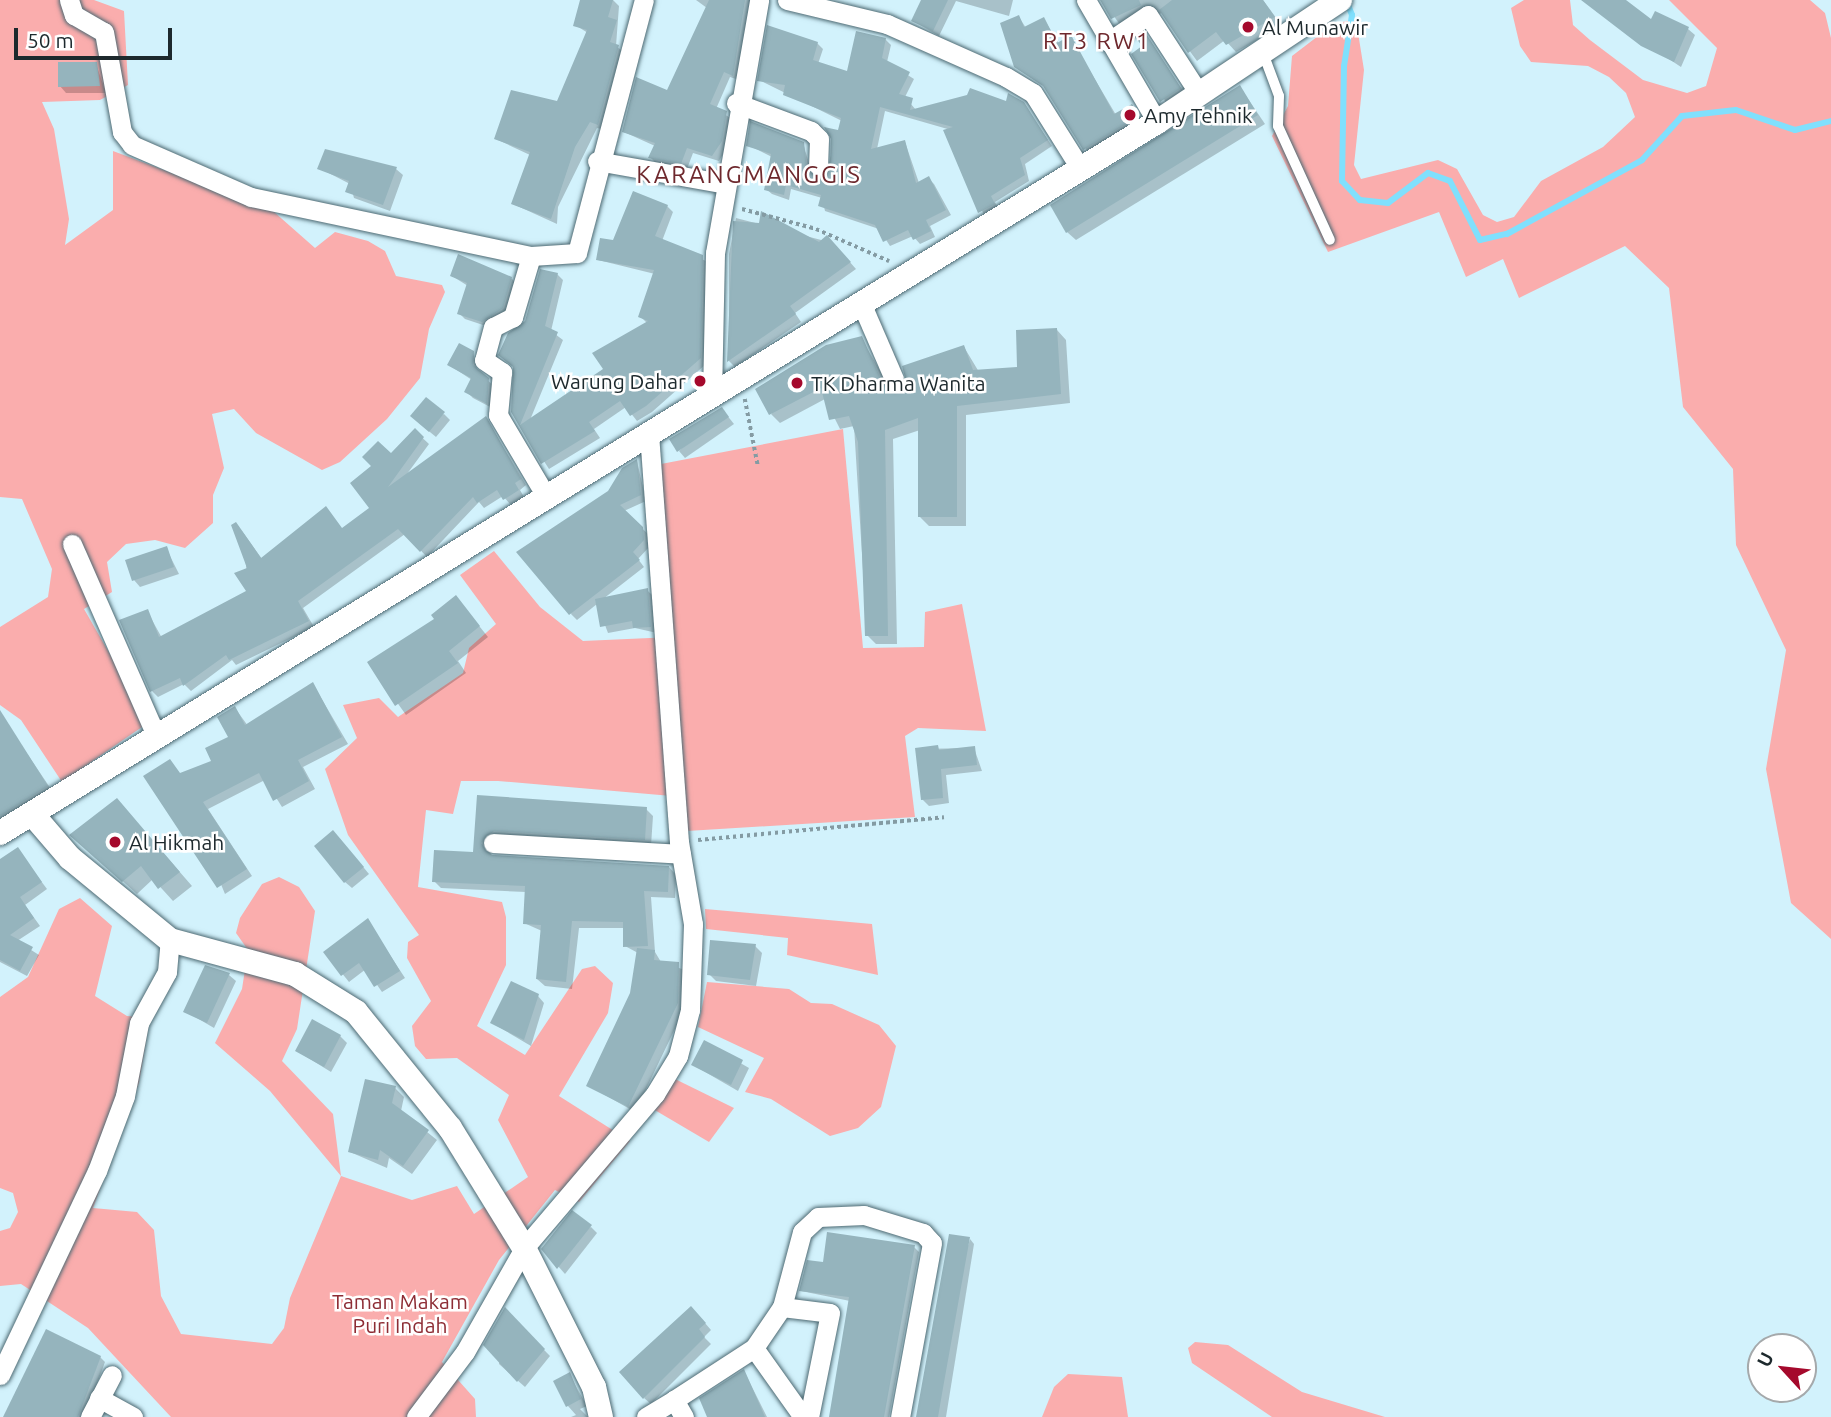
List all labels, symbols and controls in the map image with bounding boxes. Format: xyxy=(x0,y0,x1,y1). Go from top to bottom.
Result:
scale bar xyxy=(18,14,175,58)
place label: Al Munawir xyxy=(1262,14,1368,40)
marker: Al Munawir xyxy=(1240,19,1256,35)
district label: RT3 RW1 xyxy=(1044,27,1150,55)
text: 50 m xyxy=(27,28,74,52)
place label: Amy Tehnik xyxy=(1144,102,1253,128)
marker: Amy Tehnik xyxy=(1122,107,1138,123)
district label: KARANGMANGGIS xyxy=(638,161,860,189)
place label: Warung Dahar xyxy=(551,368,686,394)
place label: TK Dharma Wanita xyxy=(811,370,985,396)
marker: Warung Dahar xyxy=(692,373,708,389)
marker: TK Dharma Wanita xyxy=(789,375,805,391)
place label: Al Hikmah xyxy=(129,829,224,855)
marker: Al Hikmah xyxy=(107,834,123,850)
park label: Taman Makam Puri Indah xyxy=(332,1288,468,1338)
north arrow xyxy=(1747,1333,1817,1403)
text: U xyxy=(1752,1348,1778,1370)

